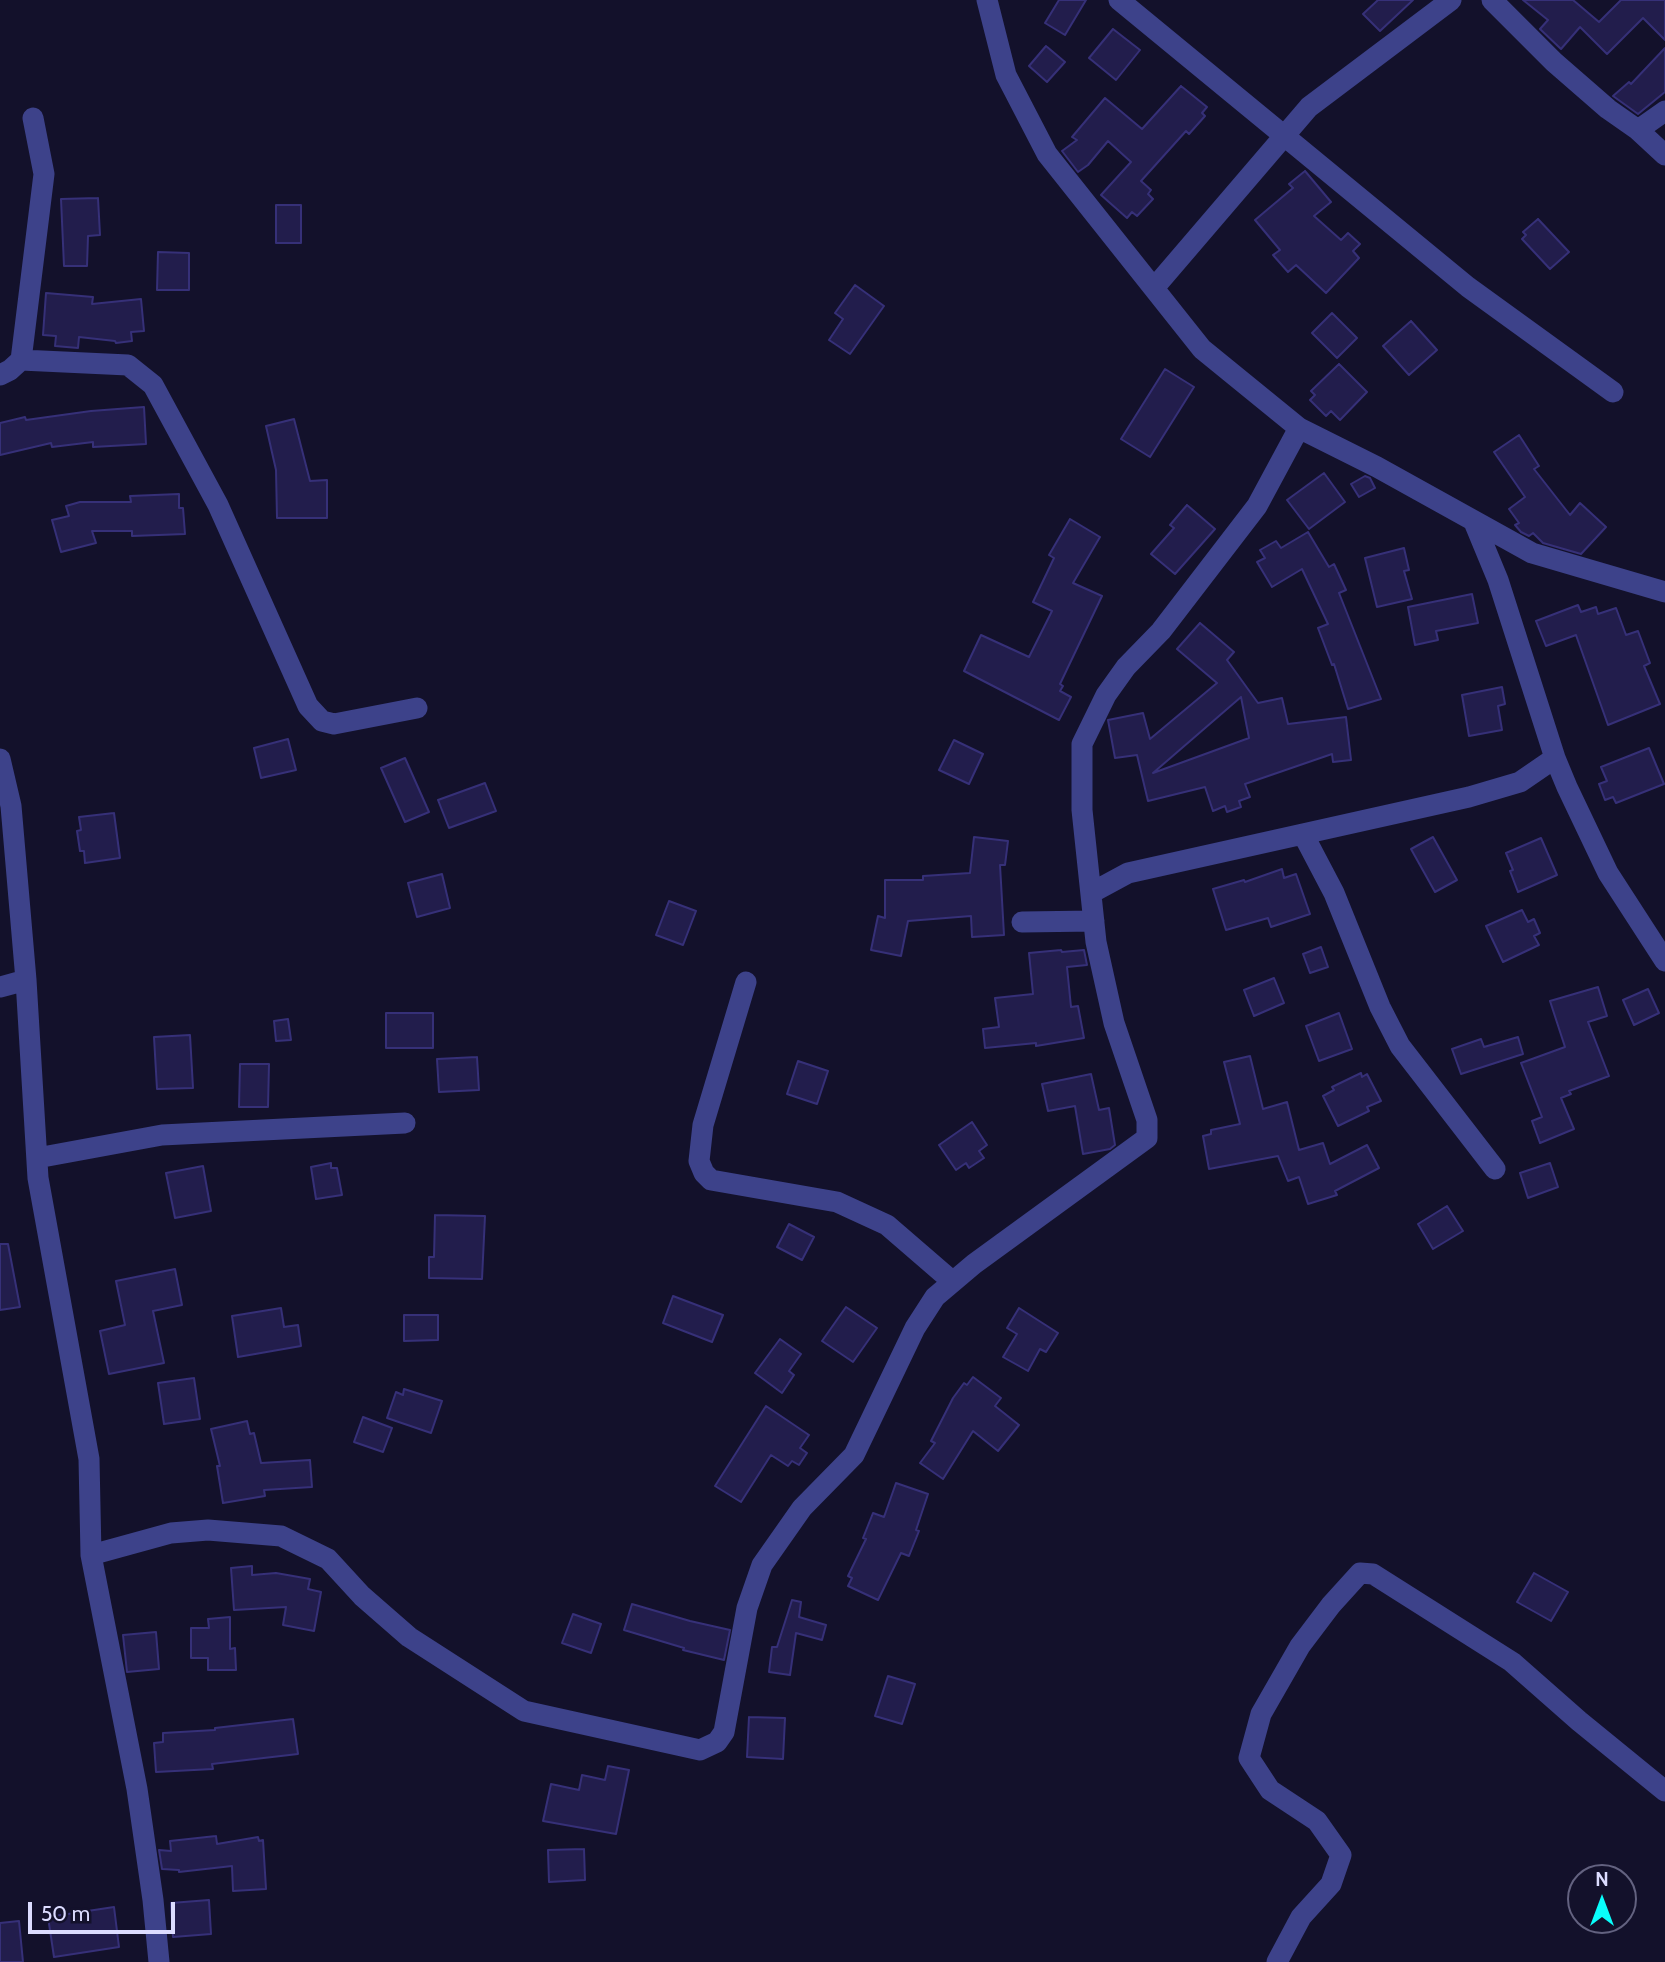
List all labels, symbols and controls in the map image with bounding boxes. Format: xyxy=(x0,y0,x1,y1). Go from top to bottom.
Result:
north arrow xyxy=(1567,1864,1637,1934)
text: N xyxy=(1595,1868,1609,1891)
scale bar xyxy=(32,1888,178,1932)
text: 50 m xyxy=(41,1901,90,1926)

